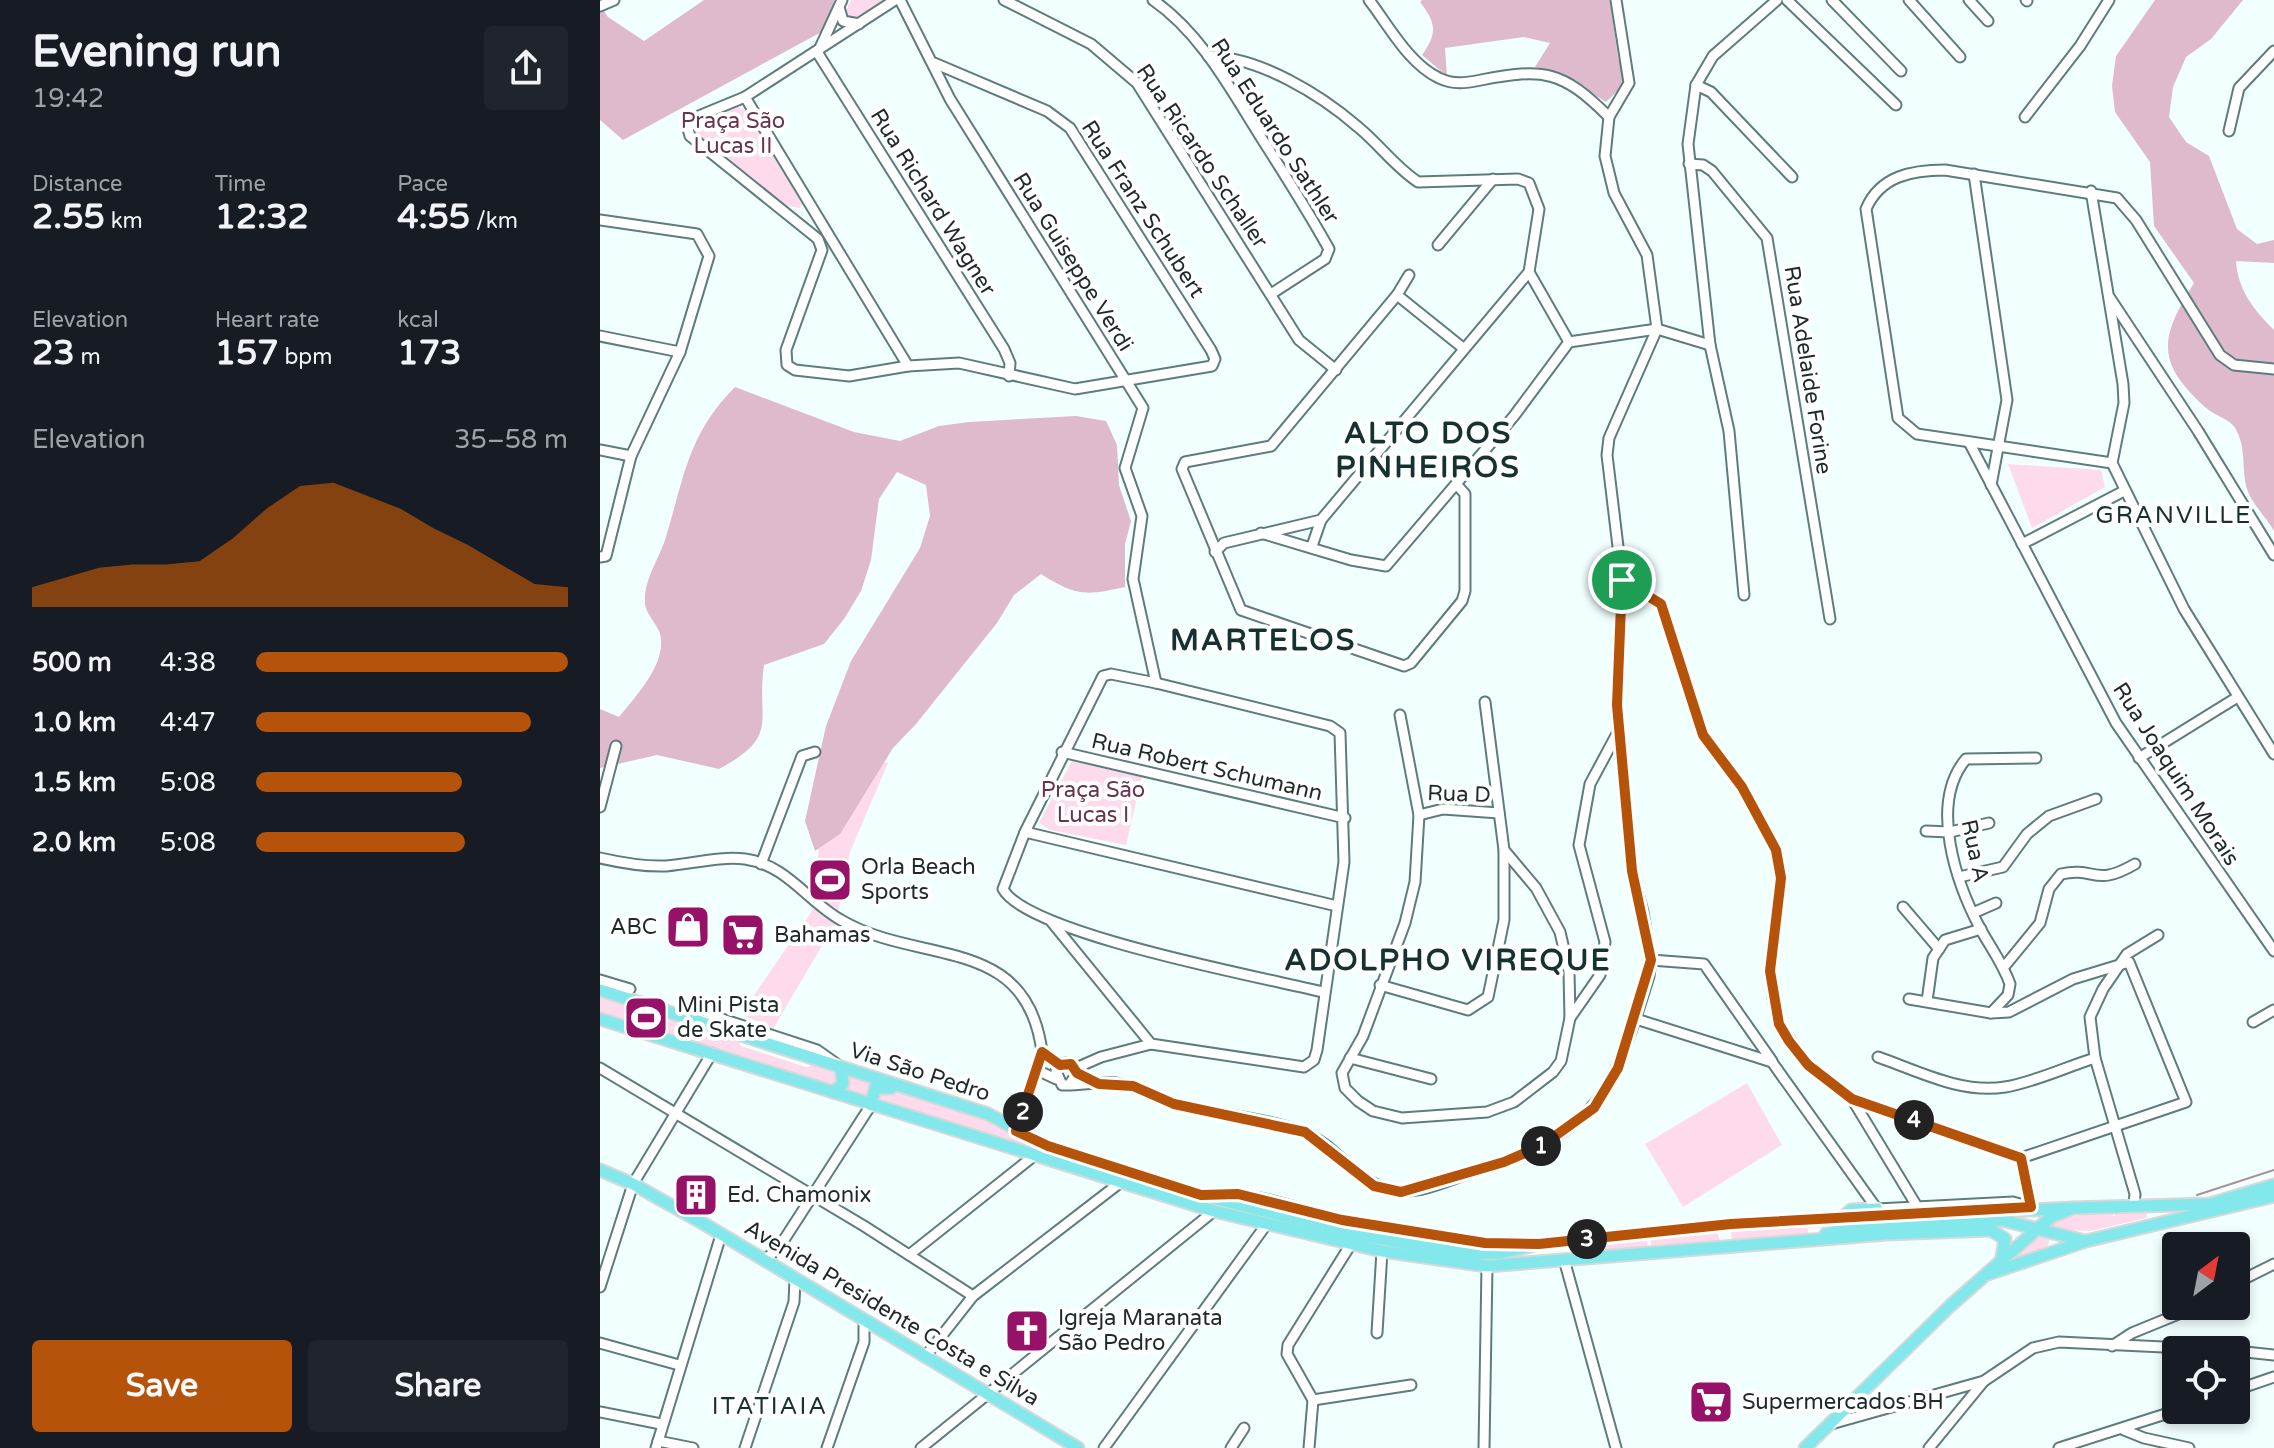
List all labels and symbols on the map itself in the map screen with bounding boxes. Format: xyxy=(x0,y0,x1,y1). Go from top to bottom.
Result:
street label: Rua Eduardo Sathler xyxy=(1205,34,1345,229)
street label: Rua Ricardo Schaller xyxy=(1131,59,1274,253)
street label: Rua Richard Wagner xyxy=(865,104,1001,301)
park label: Praça São Lucas II xyxy=(681,108,785,159)
street label: Rua Franz Schubert xyxy=(1076,116,1210,302)
street label: Rua Guiseppe Verdi xyxy=(1008,168,1138,356)
street label: Rua Adelaide Forine xyxy=(1779,264,1837,476)
district label: ALTO DOS PINHEIROS xyxy=(1335,415,1521,486)
district label: GRANVILLE xyxy=(2096,501,2252,530)
pin xyxy=(1588,546,1656,614)
district label: MARTELOS xyxy=(1170,622,1356,659)
street label: Rua Joaquim Morais xyxy=(2107,678,2245,870)
street label: Rua Robert Schumann xyxy=(1089,728,1325,806)
park label: Praça São Lucas I xyxy=(1041,777,1145,828)
street label: Rua D xyxy=(1427,780,1491,808)
street label: Rua A xyxy=(1956,817,1994,885)
place label: Orla Beach Sports xyxy=(861,854,976,905)
sports icon: Orla Beach Sports xyxy=(806,856,854,904)
shop icon: ABC xyxy=(664,903,712,951)
supermarket icon: Bahamas xyxy=(719,911,767,959)
place label: ABC xyxy=(610,914,657,940)
place label: Bahamas xyxy=(774,922,871,948)
district label: ADOLPHO VIREQUE xyxy=(1284,942,1612,979)
place label: Mini Pista de Skate xyxy=(677,992,779,1043)
sports icon: Mini Pista de Skate xyxy=(622,994,670,1042)
street label: Via São Pedro xyxy=(847,1037,993,1107)
pin: 2 xyxy=(1003,1092,1043,1132)
pin: 4 xyxy=(1894,1100,1934,1140)
pin: 1 xyxy=(1521,1126,1561,1166)
building icon: Ed. Chamonix xyxy=(672,1171,720,1219)
place label: Ed. Chamonix xyxy=(727,1182,871,1208)
street label: Avenida Presidente Costa e Silva xyxy=(740,1215,1044,1411)
pin: 3 xyxy=(1567,1219,1607,1259)
north arrow xyxy=(2162,1232,2250,1320)
place label: Igreja Maranata São Pedro xyxy=(1058,1305,1223,1356)
church icon: Igreja Maranata São Pedro xyxy=(1003,1307,1051,1355)
supermarket icon: Supermercados BH xyxy=(1687,1378,1735,1426)
place label: Supermercados BH xyxy=(1742,1389,1944,1415)
district label: ITATIAIA xyxy=(712,1392,828,1421)

